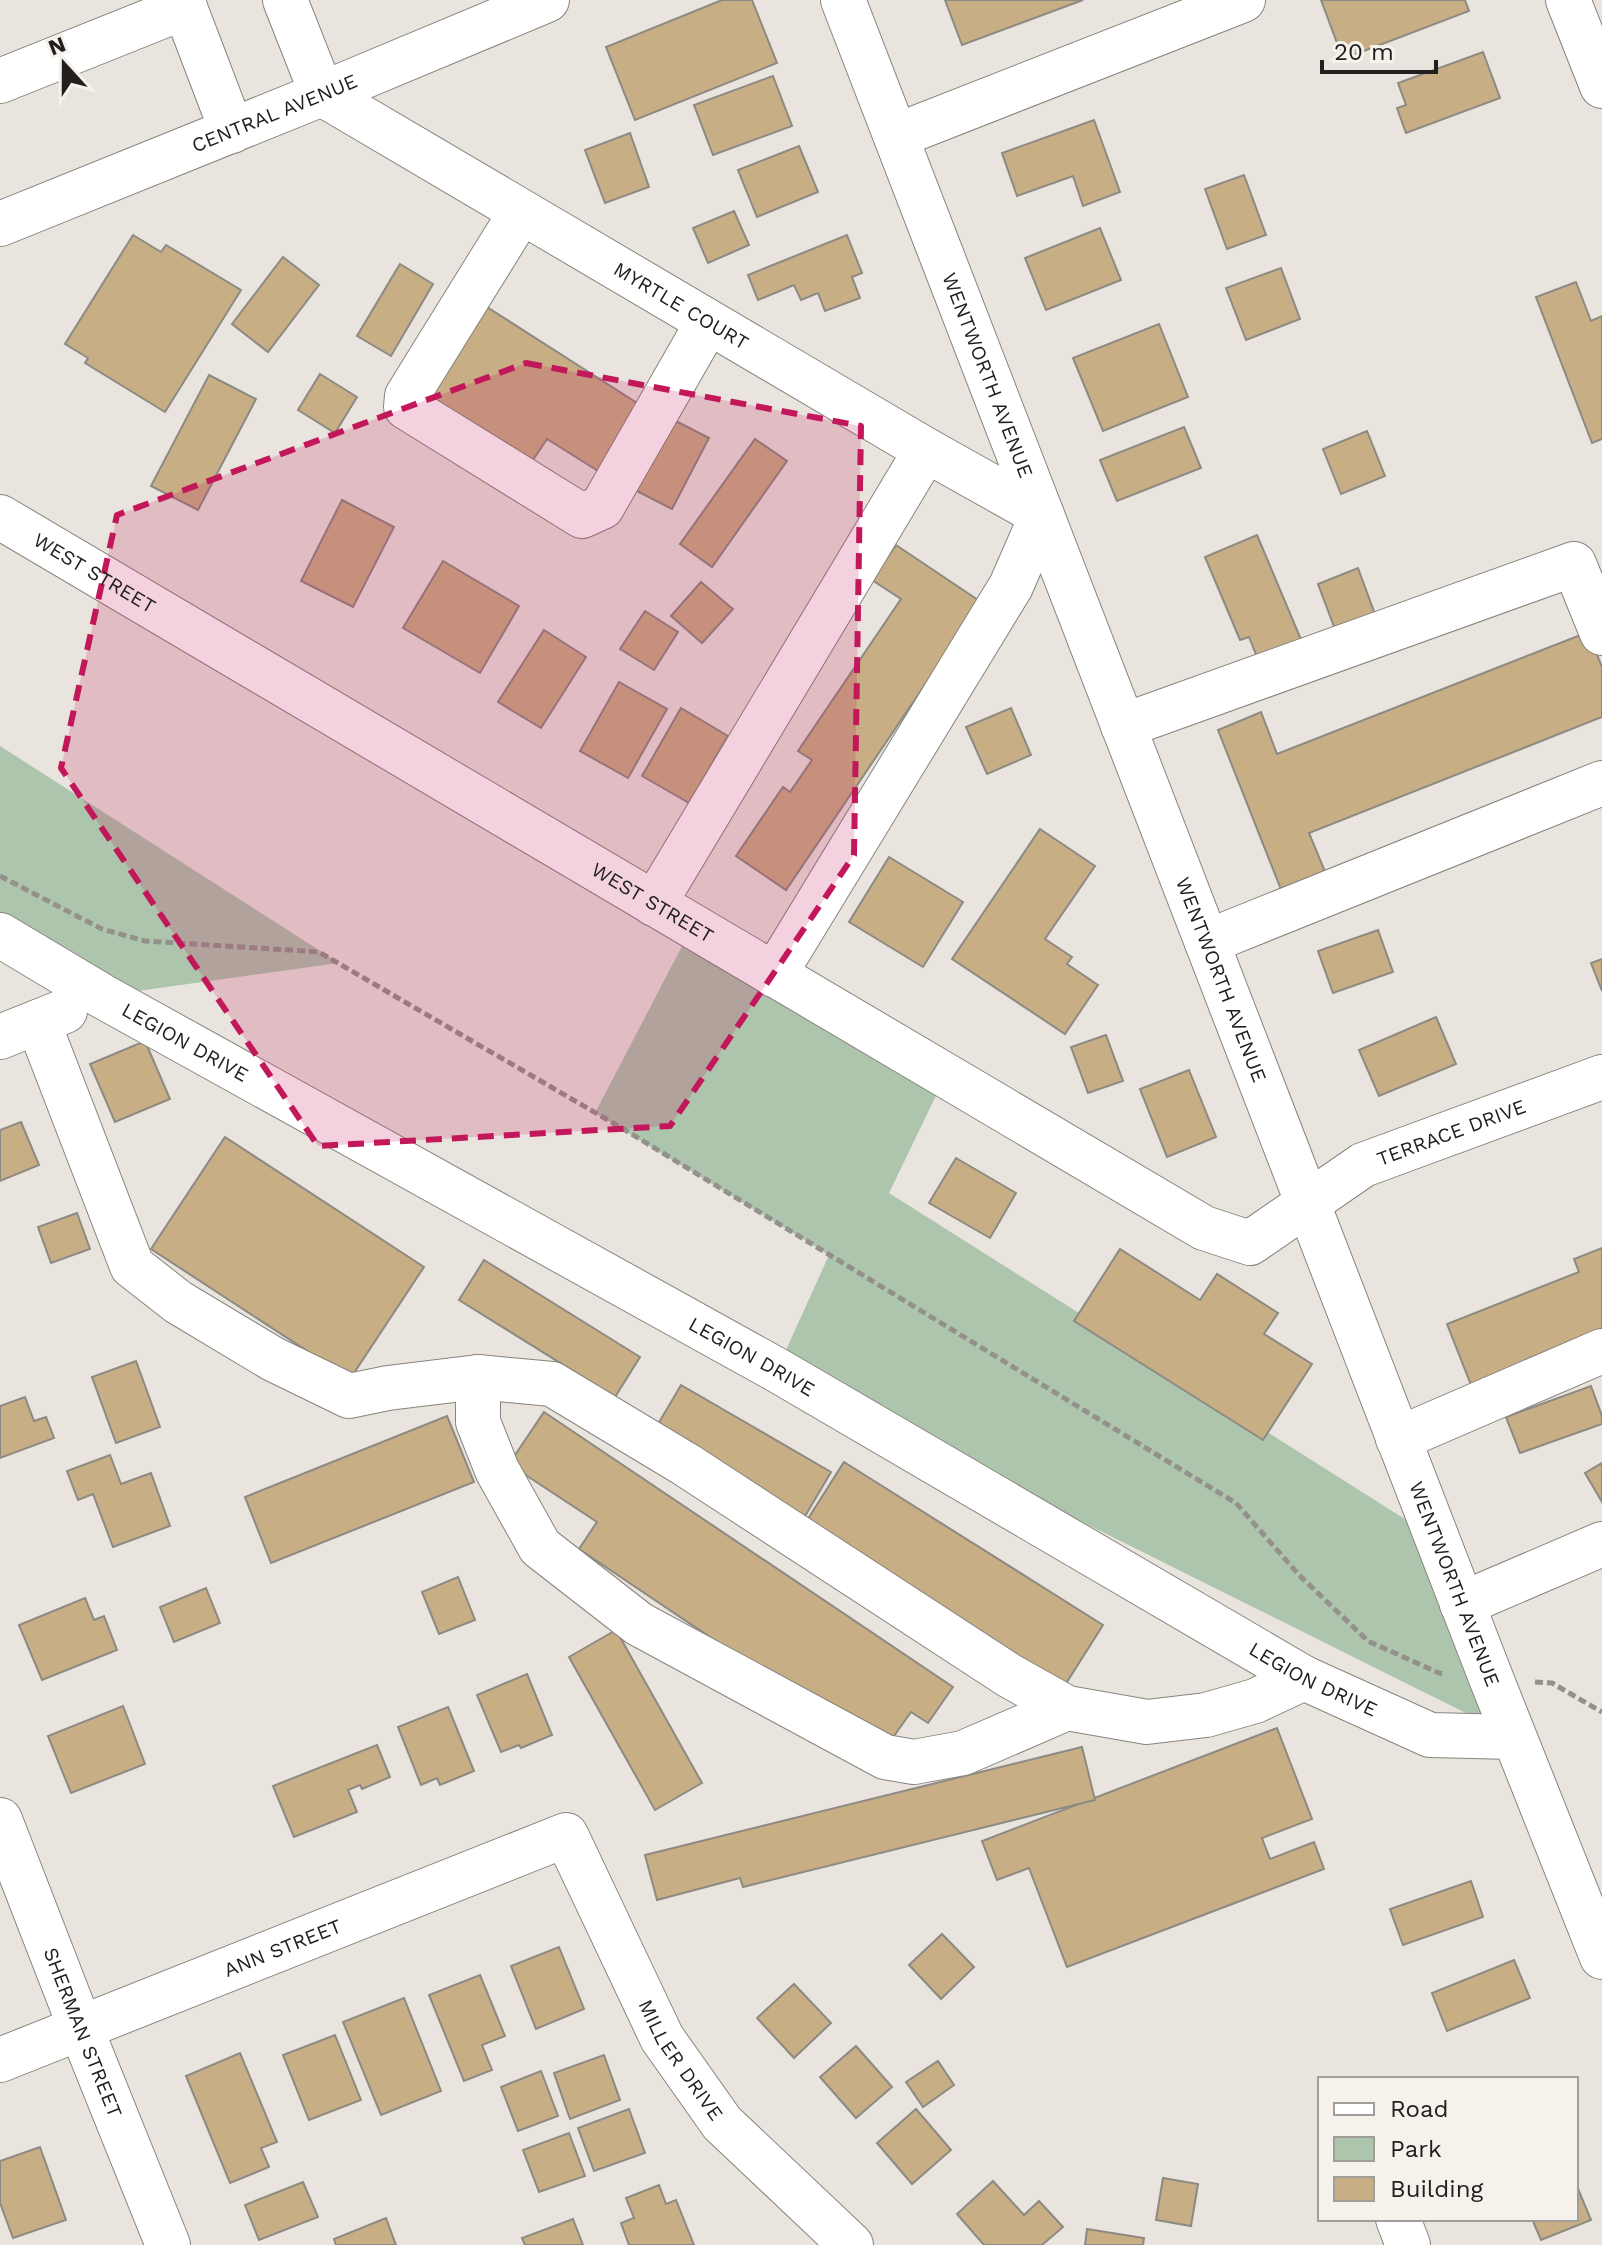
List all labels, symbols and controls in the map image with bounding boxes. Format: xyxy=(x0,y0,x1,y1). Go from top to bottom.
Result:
north arrow xyxy=(24,24,104,104)
scale bar xyxy=(1322,24,1436,74)
text: N xyxy=(45,31,69,60)
text: 20 m xyxy=(1334,38,1394,66)
street label: CENTRAL AVENUE xyxy=(188,69,361,157)
street label: MYRTLE COURT xyxy=(609,257,753,355)
street label: WENTWORTH AVENUE xyxy=(937,269,1038,481)
street label: WEST STREET xyxy=(29,528,160,618)
street label: WEST STREET xyxy=(587,857,718,948)
street label: WENTWORTH AVENUE xyxy=(1171,874,1272,1085)
street label: LEGION DRIVE xyxy=(118,998,253,1087)
street label: TERRACE DRIVE xyxy=(1373,1094,1529,1171)
street label: LEGION DRIVE xyxy=(685,1312,819,1401)
street label: WENTWORTH AVENUE xyxy=(1404,1478,1505,1690)
street label: LEGION DRIVE xyxy=(1245,1637,1381,1722)
street label: ANN STREET xyxy=(220,1914,345,1982)
street label: SHERMAN STREET xyxy=(39,1944,127,2121)
street label: MILLER DRIVE xyxy=(634,1996,728,2125)
legend xyxy=(1318,2077,1578,2221)
text: Road xyxy=(1390,2095,1449,2123)
text: Park xyxy=(1390,2135,1442,2163)
text: Building xyxy=(1390,2175,1483,2203)

